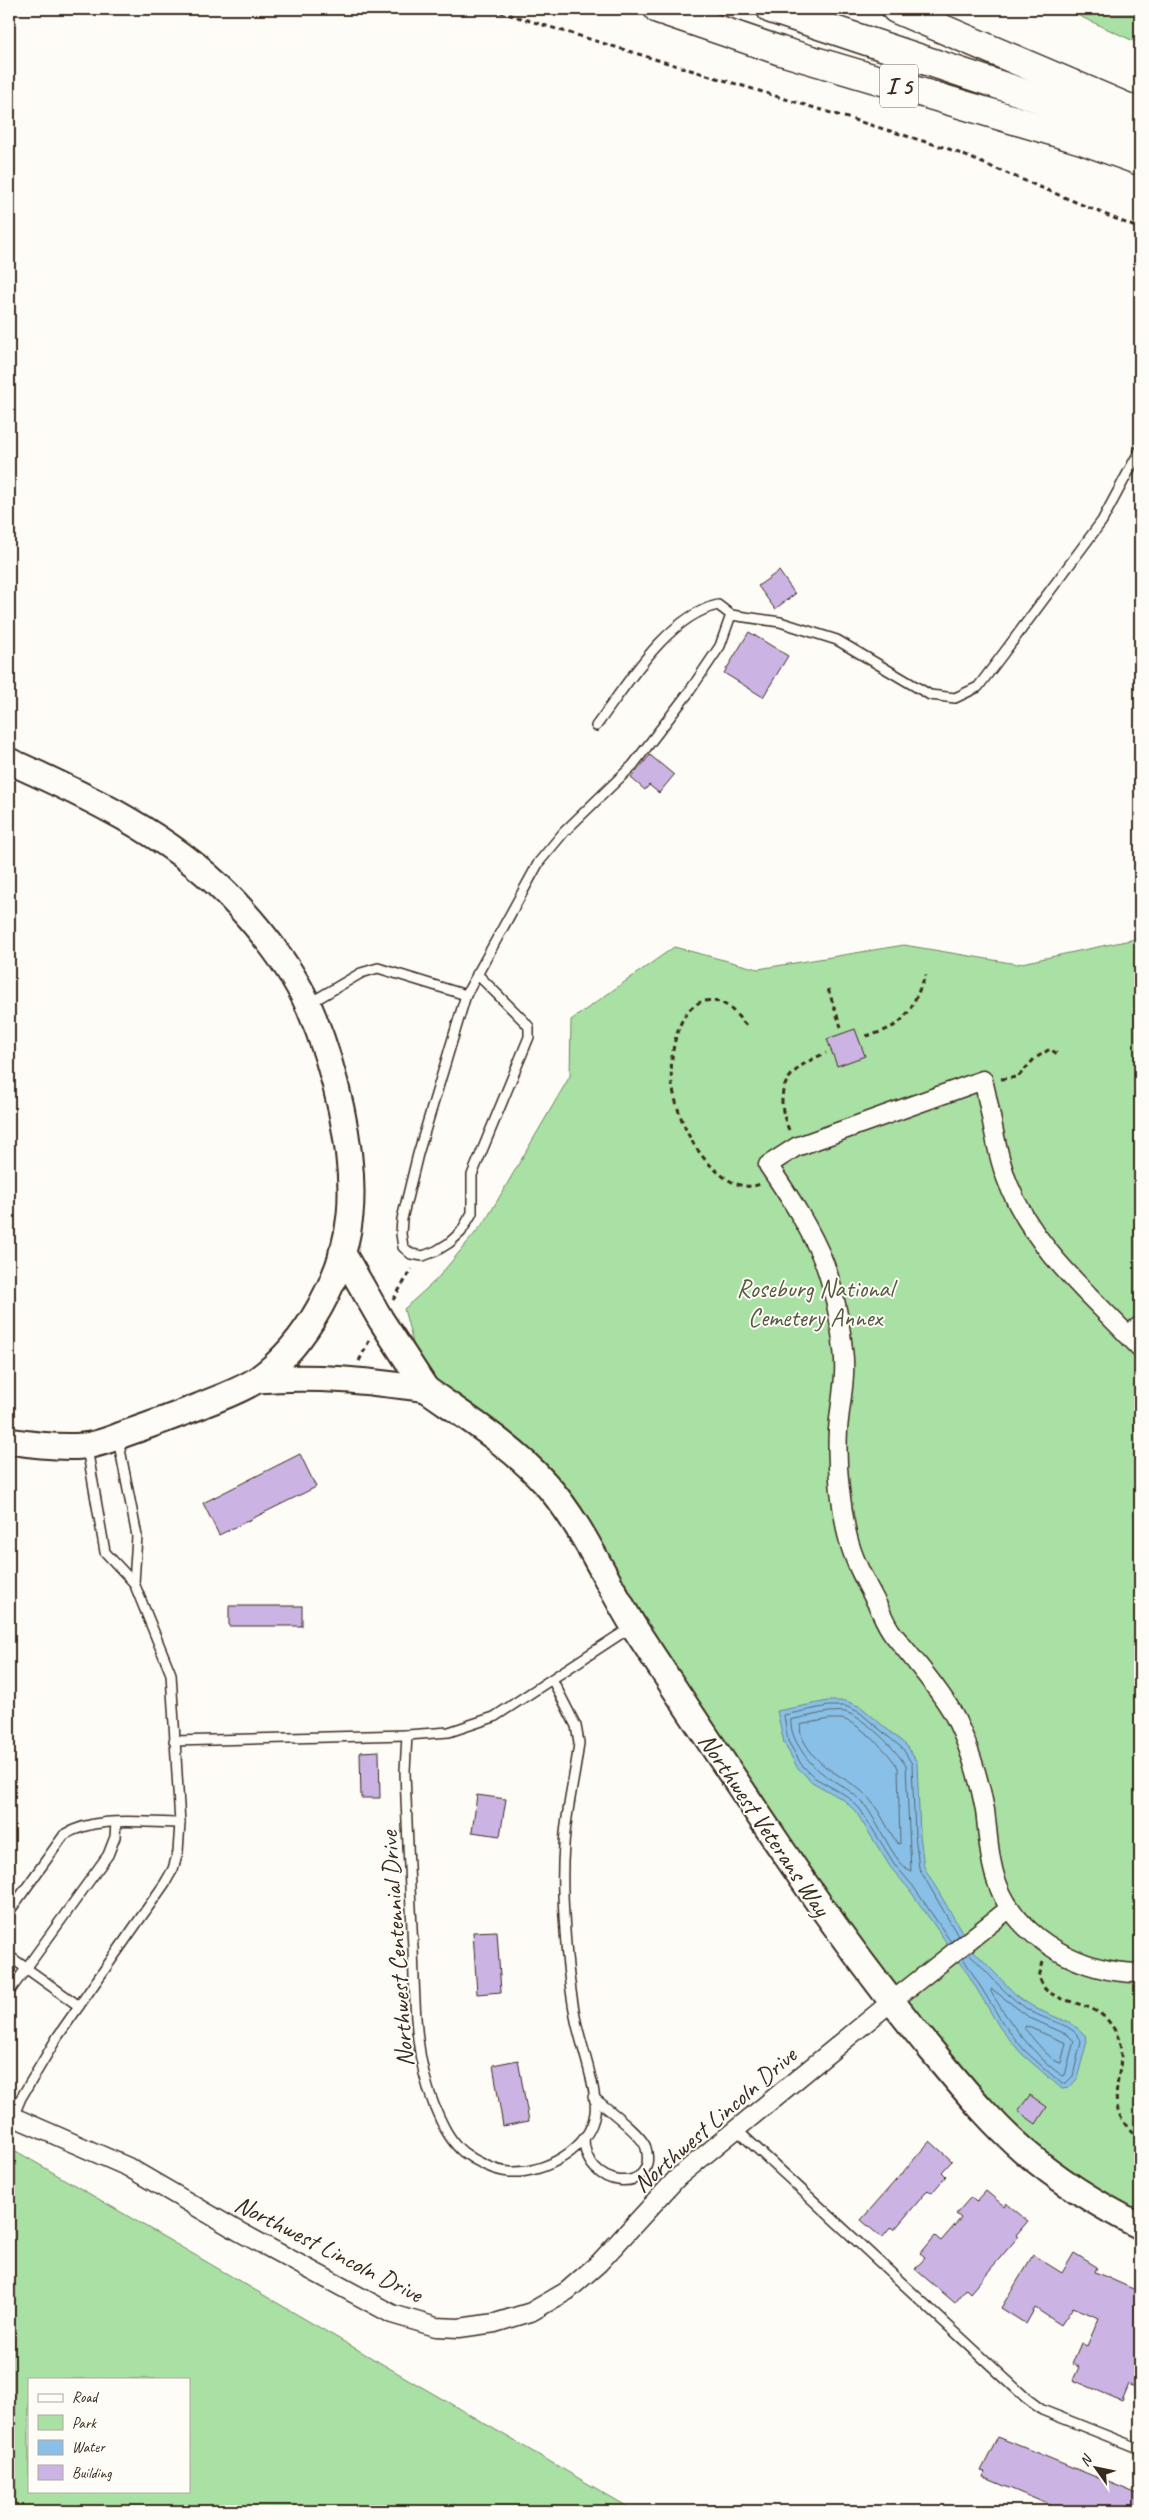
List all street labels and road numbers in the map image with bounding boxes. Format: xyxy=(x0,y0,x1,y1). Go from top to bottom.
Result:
road number: I 5 xyxy=(880,64,918,108)
street label: Northwest Veterans Way xyxy=(691,1727,838,1923)
street label: Northwest Centennial Drive xyxy=(373,1828,421,2068)
street label: Northwest Lincoln Drive xyxy=(626,2039,805,2200)
street label: Northwest Lincoln Drive xyxy=(229,2188,429,2311)

